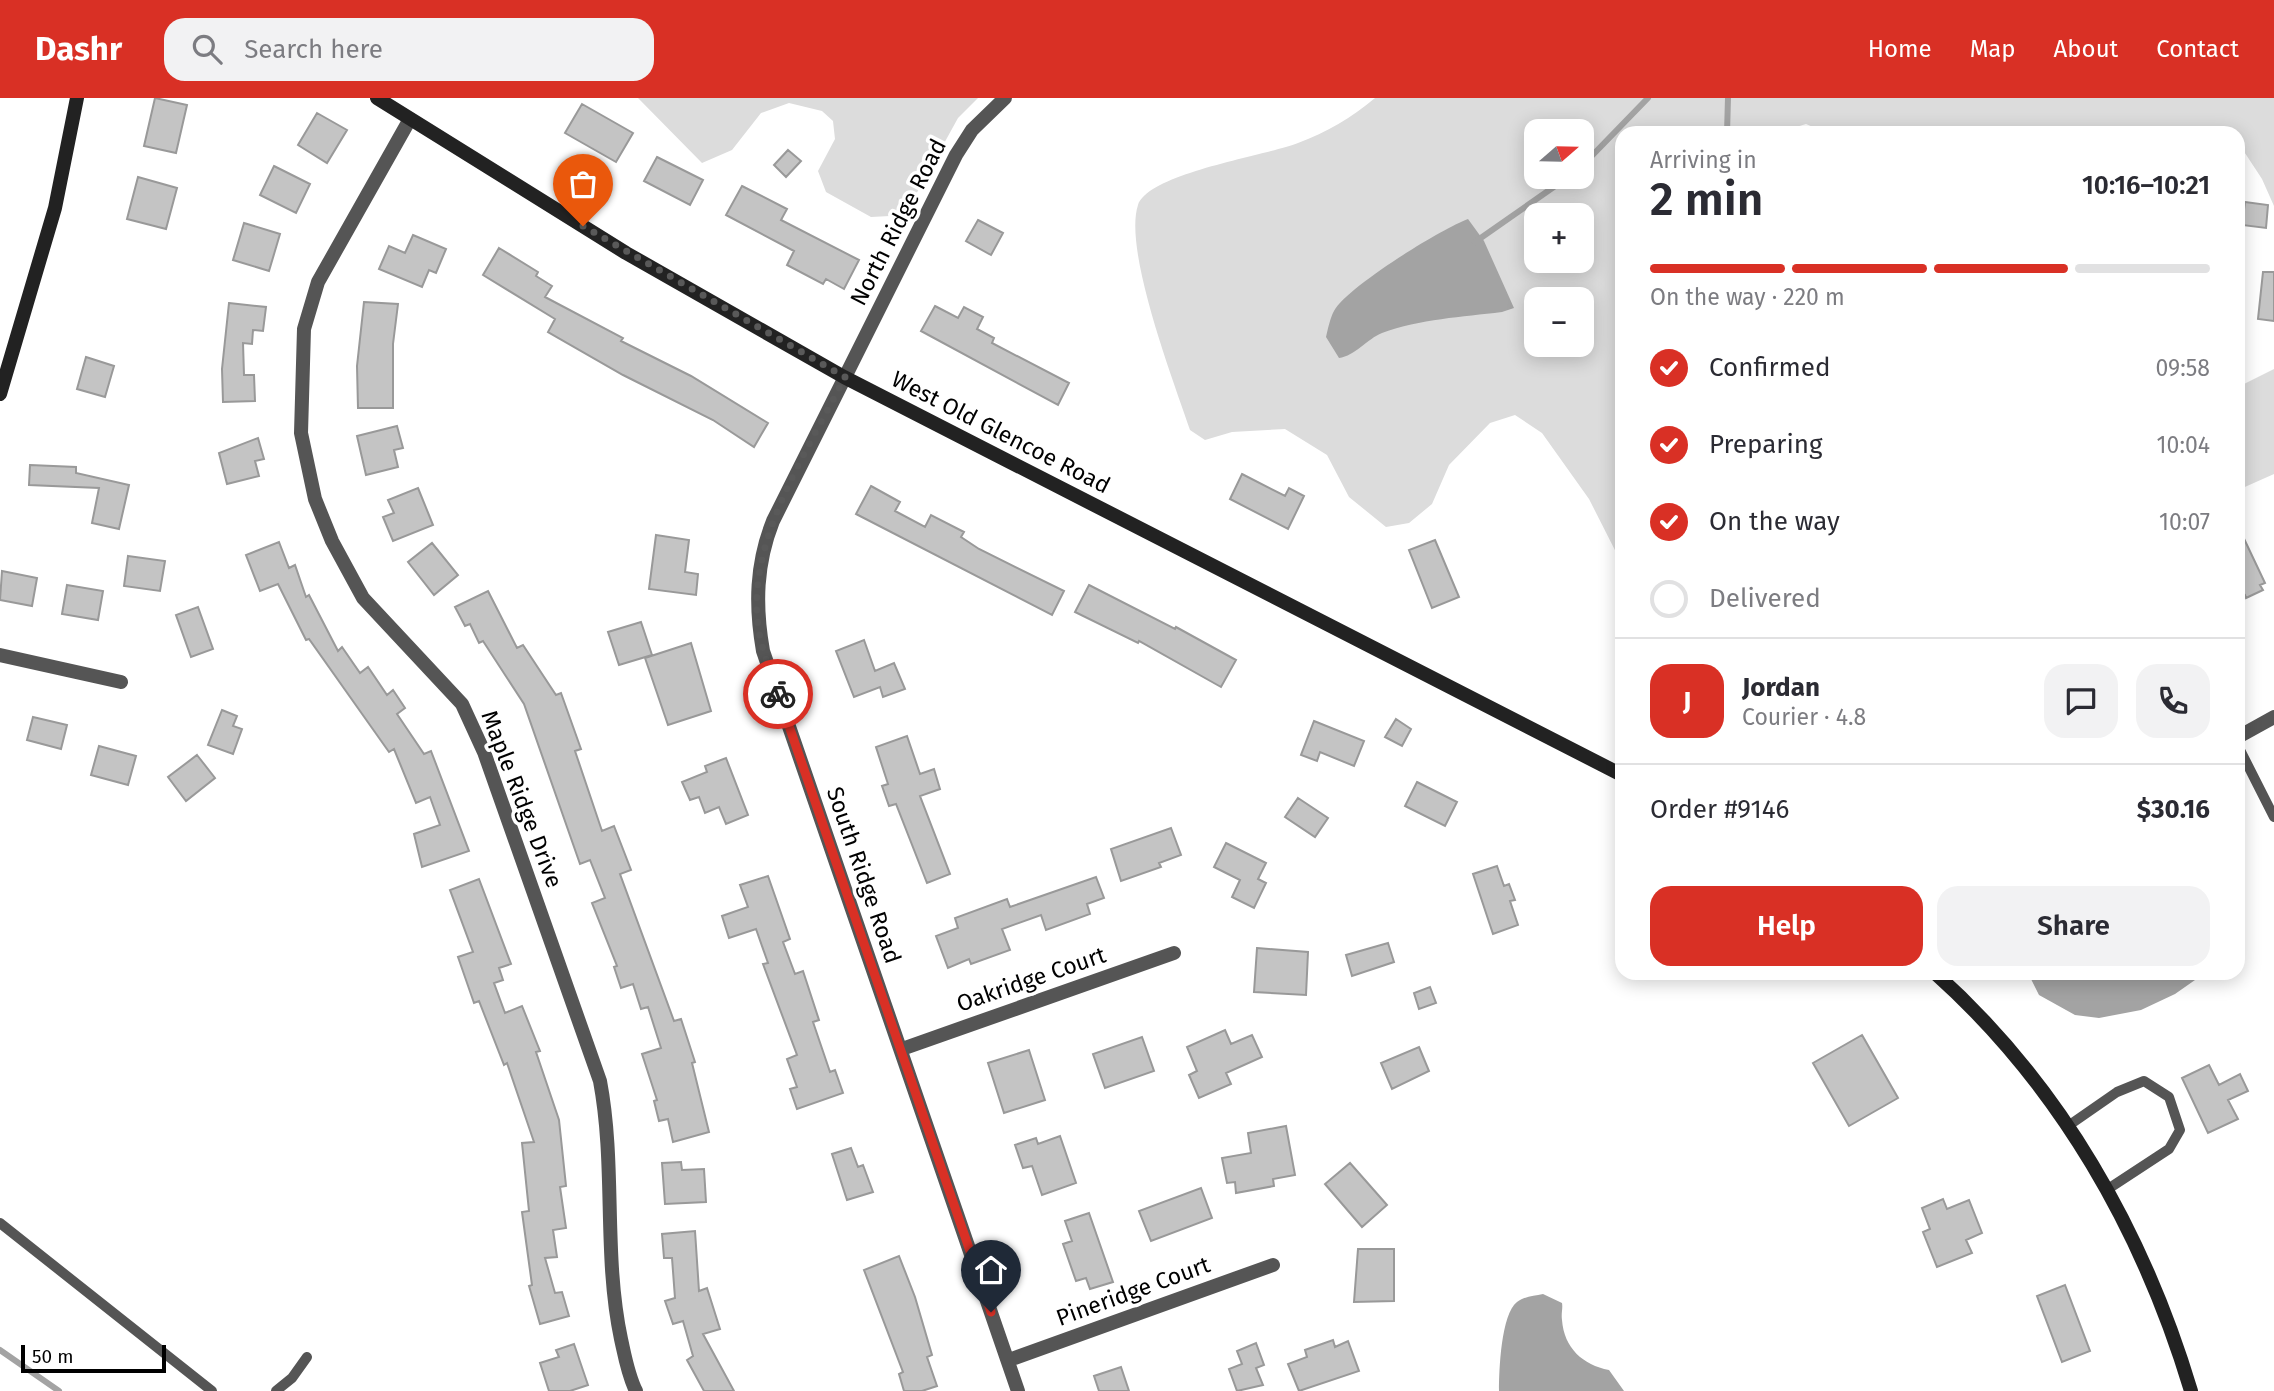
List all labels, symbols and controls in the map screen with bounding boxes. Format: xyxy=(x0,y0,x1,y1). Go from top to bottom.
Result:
search box xyxy=(164,18,654,81)
text: Dashr xyxy=(35,29,122,69)
icon: search xyxy=(188,30,226,68)
text: Search here xyxy=(244,34,383,65)
text: Home xyxy=(1868,35,1932,63)
text: Map xyxy=(1970,35,2016,63)
text: About xyxy=(2054,35,2118,63)
text: Contact xyxy=(2156,35,2239,63)
north arrow xyxy=(1524,119,1594,189)
map controls xyxy=(1524,119,1594,357)
street label: North Ridge Road xyxy=(844,134,952,310)
text: Arriving in xyxy=(1650,146,1757,174)
pin xyxy=(553,154,613,226)
icon: bag xyxy=(564,165,602,203)
text: 10:16–10:21 xyxy=(2082,170,2210,201)
text: 2 min xyxy=(1650,172,1763,227)
button: + xyxy=(1524,203,1594,273)
text: On the way · 220 m xyxy=(1650,283,1845,311)
button: − xyxy=(1524,287,1594,357)
icon: check xyxy=(1650,349,1688,387)
text: Confirmed xyxy=(1709,352,1830,383)
text: 09:58 xyxy=(2156,354,2210,382)
street label: West Old Glencoe Road xyxy=(887,365,1115,499)
icon: check xyxy=(1650,426,1688,464)
text: Preparing xyxy=(1709,429,1822,460)
text: 10:04 xyxy=(2157,431,2210,459)
icon: check xyxy=(1650,503,1688,541)
text: On the way xyxy=(1709,506,1840,537)
text: 10:07 xyxy=(2159,508,2210,536)
text: Delivered xyxy=(1709,583,1821,614)
courier xyxy=(743,659,813,729)
button: chat xyxy=(2044,664,2118,738)
button: phone xyxy=(2136,664,2210,738)
text: Jordan xyxy=(1742,672,1820,703)
icon: bike xyxy=(759,675,797,713)
text: J xyxy=(1683,686,1691,717)
text: Courier · 4.8 xyxy=(1742,703,1866,731)
street label: Maple Ridge Drive xyxy=(475,706,569,892)
street label: South Ridge Road xyxy=(821,783,907,967)
text: Order #9146 xyxy=(1650,794,1789,825)
text: $30.16 xyxy=(2137,794,2210,825)
button: Help xyxy=(1650,886,1923,966)
button: Share xyxy=(1937,886,2210,966)
street label: Oakridge Court xyxy=(953,940,1110,1018)
pin xyxy=(961,1240,1021,1312)
street label: Pineridge Court xyxy=(1052,1250,1214,1332)
icon: home xyxy=(972,1251,1010,1289)
scale bar xyxy=(21,1342,166,1374)
text: 50 m xyxy=(32,1345,73,1368)

